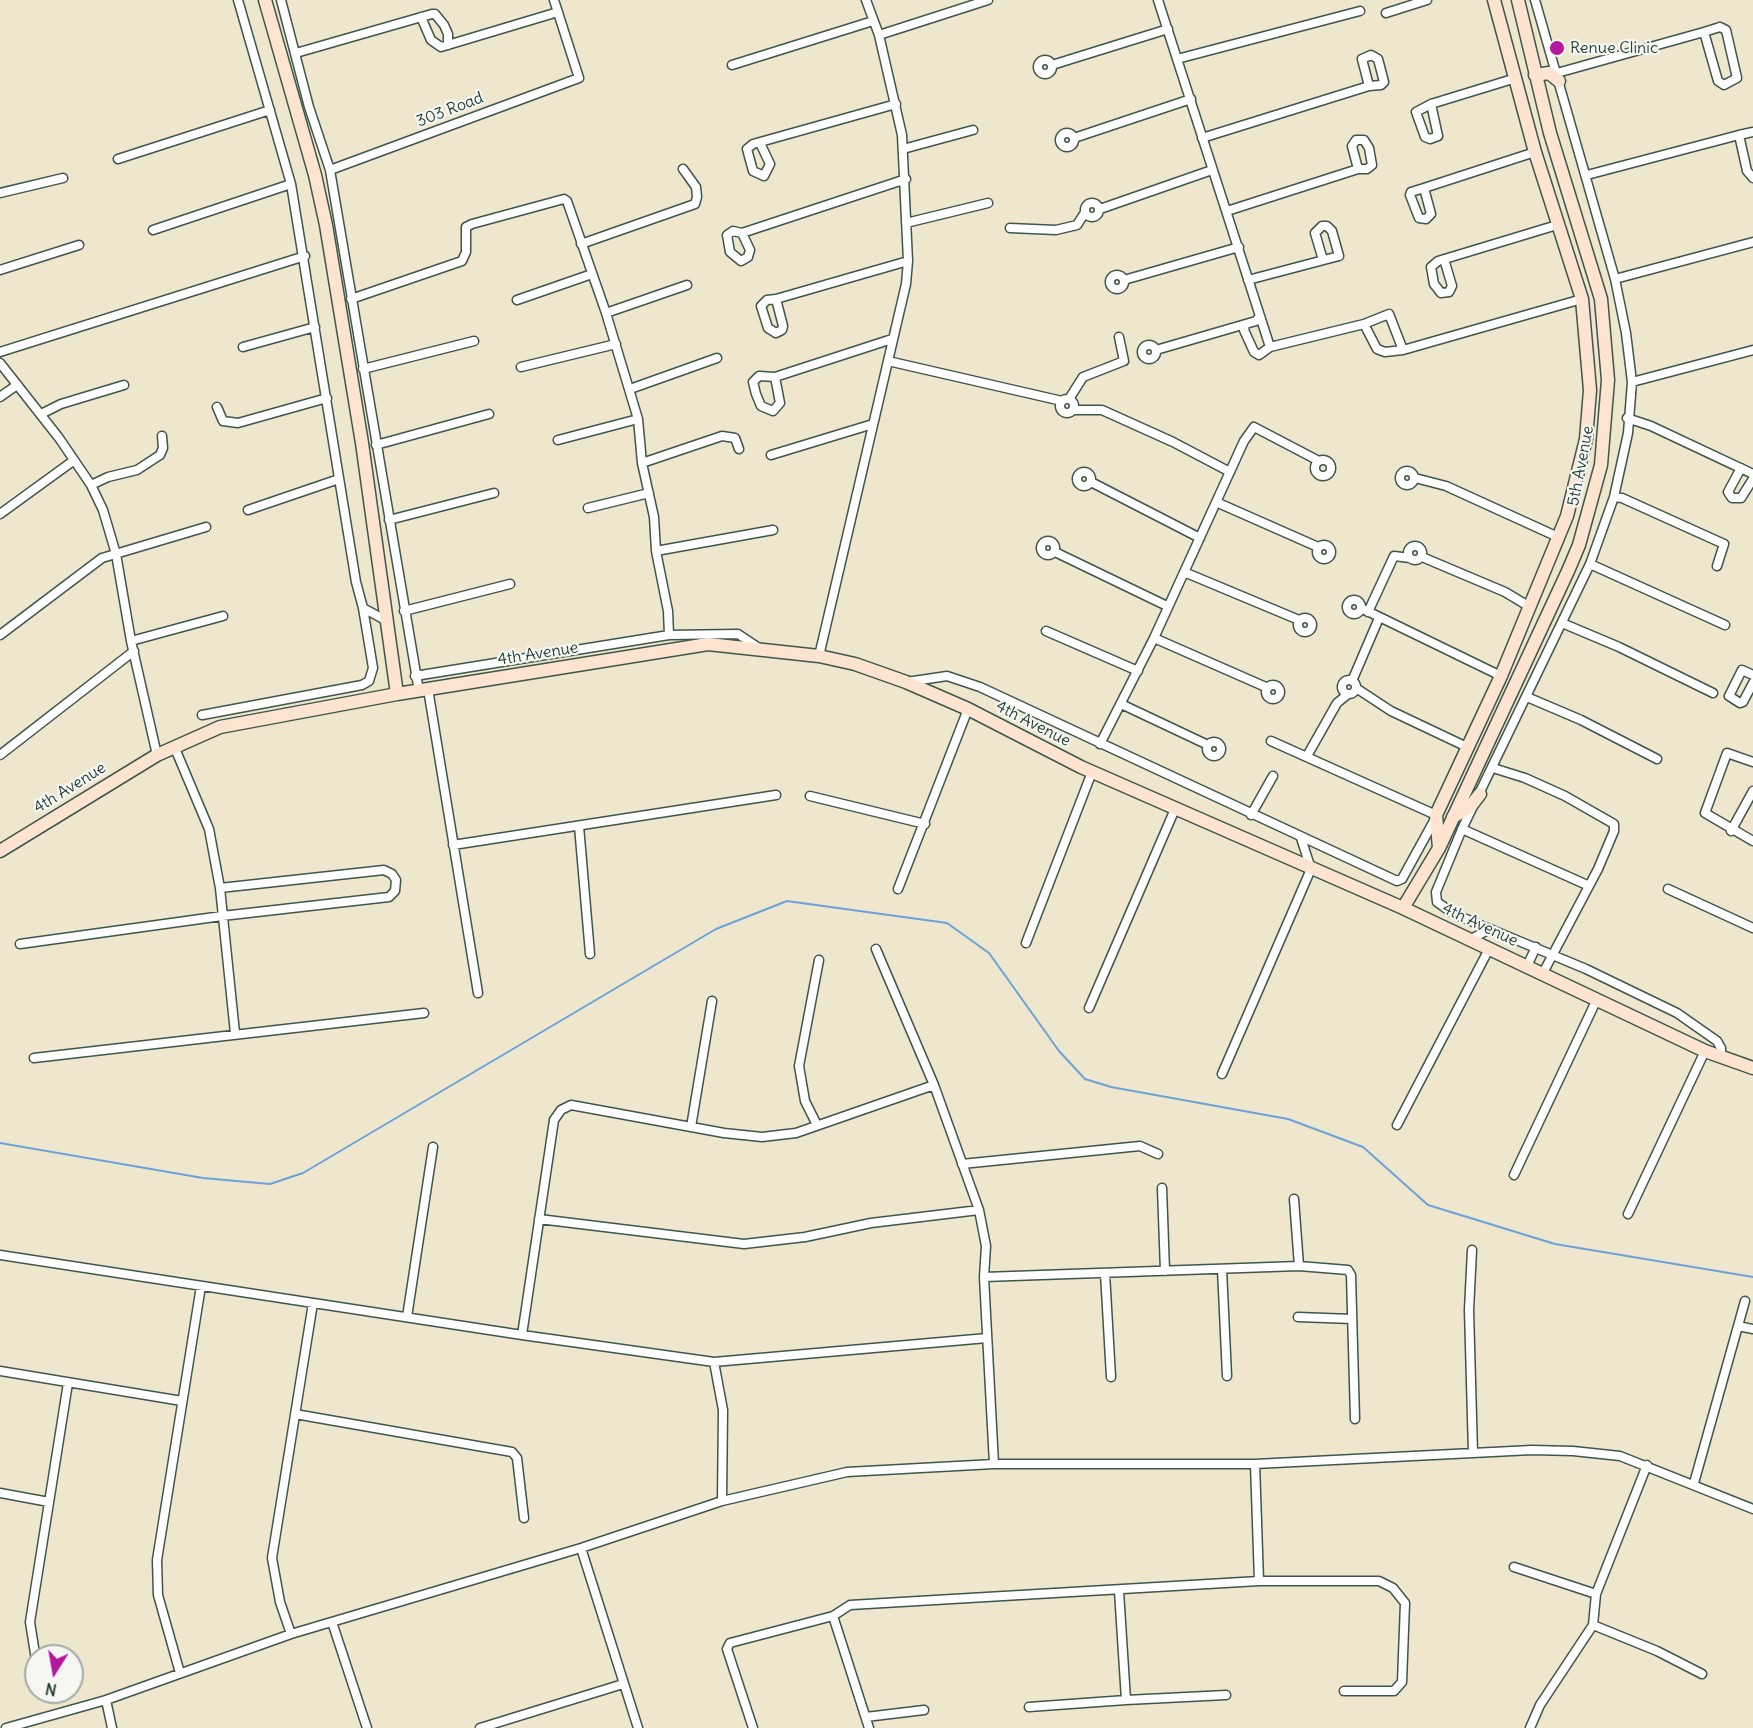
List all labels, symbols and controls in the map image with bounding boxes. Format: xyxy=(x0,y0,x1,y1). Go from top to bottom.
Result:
place label: Renue Clinic xyxy=(1570,38,1658,58)
marker: Renue Clinic xyxy=(1548,39,1566,57)
street label: 303 Road xyxy=(414,88,486,132)
street label: 5th Avenue xyxy=(1564,424,1598,508)
street label: 4th Avenue xyxy=(496,638,580,670)
street label: 4th Avenue xyxy=(992,697,1074,751)
street label: 4th Avenue xyxy=(30,758,110,818)
street label: 4th Avenue xyxy=(1439,899,1521,951)
north arrow xyxy=(24,1644,84,1704)
text: N xyxy=(44,1679,58,1701)

